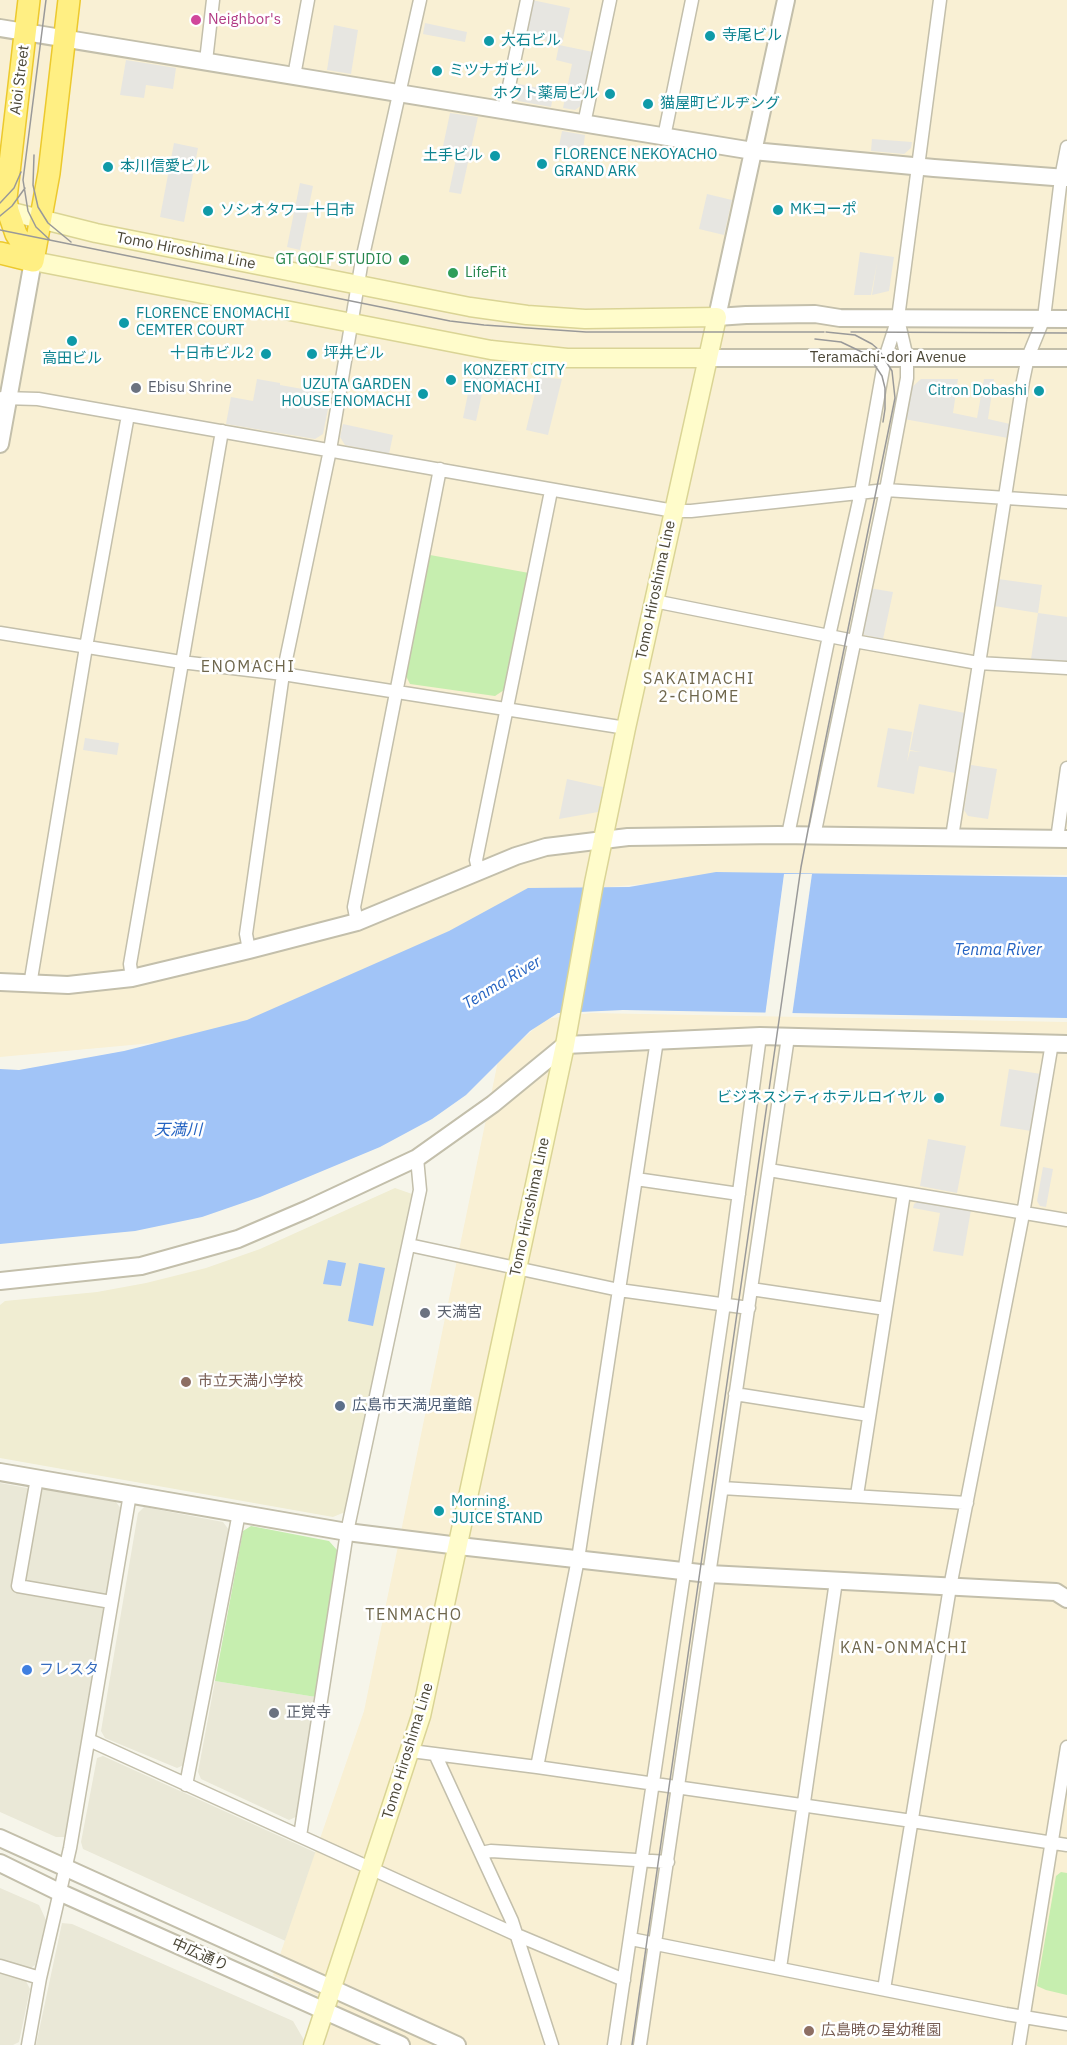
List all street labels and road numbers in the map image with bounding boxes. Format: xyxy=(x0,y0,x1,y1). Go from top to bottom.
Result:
street label: Aioi Street xyxy=(7,44,33,116)
street label: Tomo Hiroshima Line xyxy=(115,229,257,273)
street label: Teramachi-dori Avenue xyxy=(810,349,966,367)
street label: Tomo Hiroshima Line xyxy=(632,519,680,661)
street label: Tomo Hiroshima Line xyxy=(506,1136,554,1278)
street label: Tomo Hiroshima Line xyxy=(379,1681,437,1821)
street label: 中広通り xyxy=(169,1935,231,1975)

